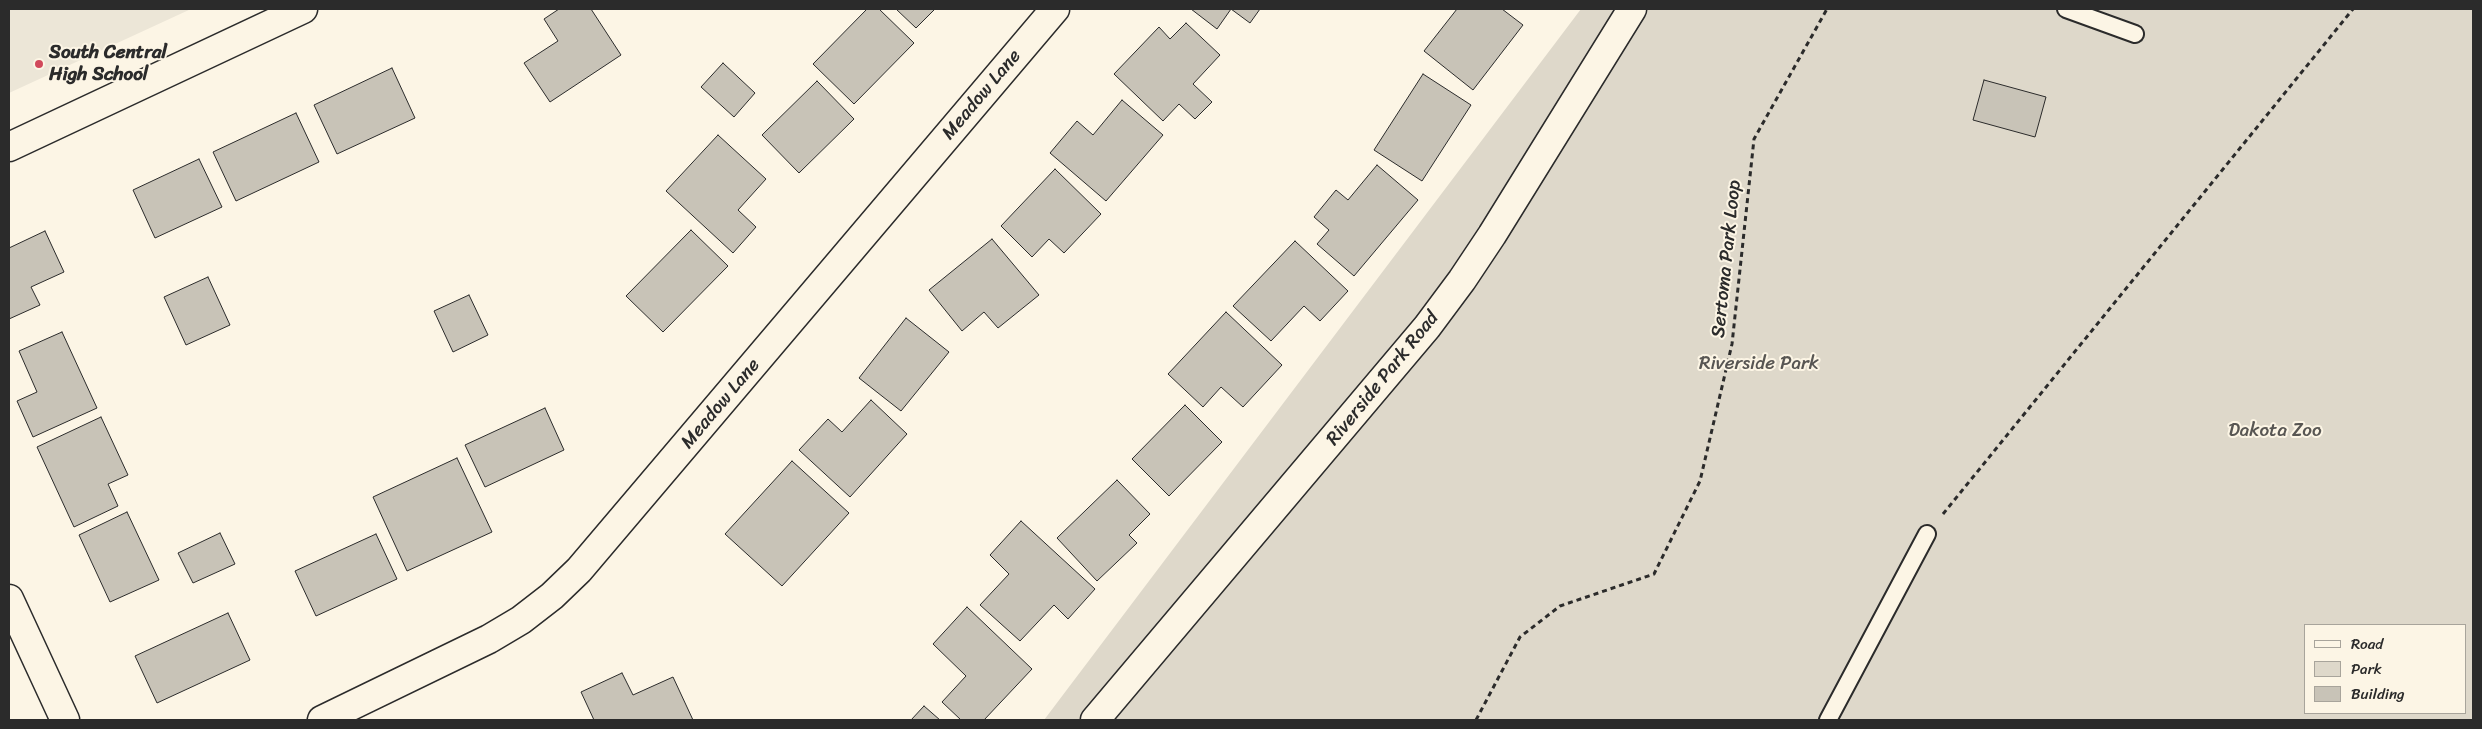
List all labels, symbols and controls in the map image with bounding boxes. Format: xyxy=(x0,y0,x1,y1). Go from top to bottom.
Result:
place label: South Central High School xyxy=(49,42,167,86)
street label: Meadow Lane xyxy=(938,45,1026,145)
marker: South Central High School xyxy=(33,58,45,70)
street label: Sertoma Park Loop xyxy=(1707,179,1747,339)
street label: Riverside Park Road xyxy=(1322,307,1444,451)
park label: Riverside Park xyxy=(1699,353,1819,375)
street label: Meadow Lane xyxy=(677,354,765,454)
park label: Dakota Zoo xyxy=(2228,420,2322,442)
legend xyxy=(2304,624,2467,714)
text: Road xyxy=(2351,631,2383,657)
text: Park xyxy=(2351,656,2382,682)
text: Building xyxy=(2351,681,2405,707)

